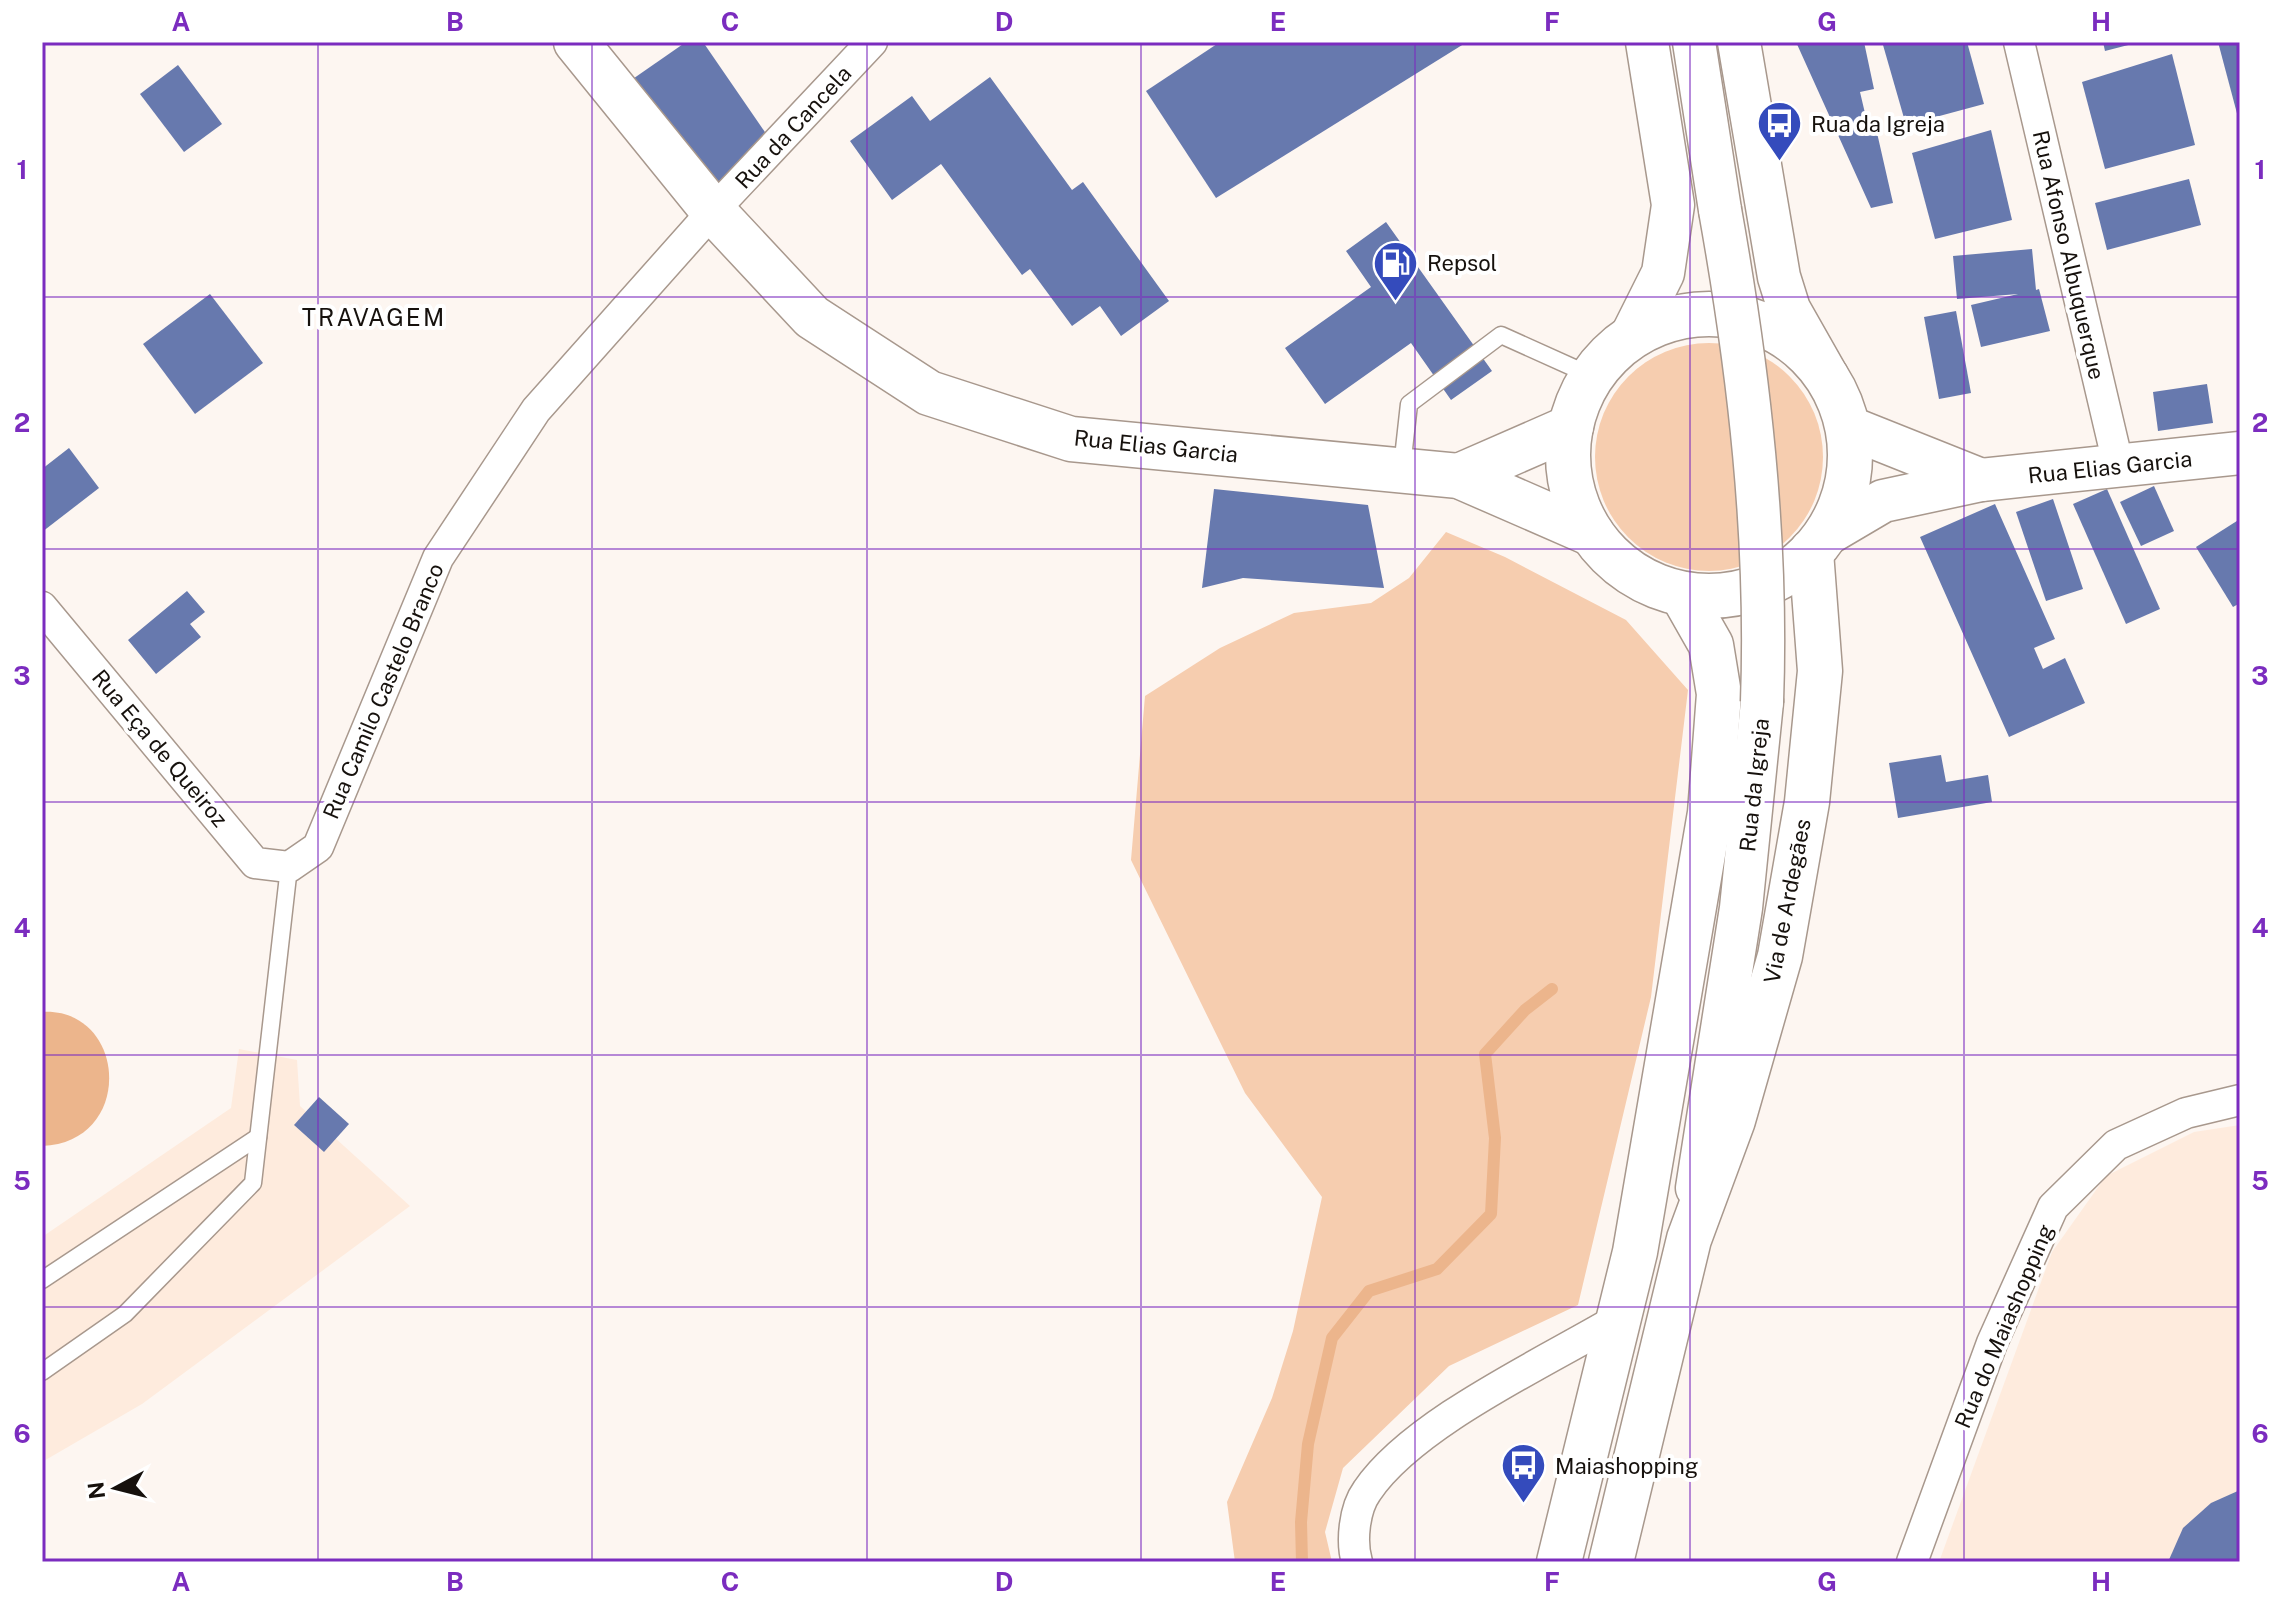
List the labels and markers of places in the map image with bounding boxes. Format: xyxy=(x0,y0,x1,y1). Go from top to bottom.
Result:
bus stop icon: Rua da Igreja xyxy=(1756,100,1804,163)
place label: Rua da Igreja xyxy=(1811,111,1945,137)
fuel station icon: Repsol xyxy=(1372,239,1420,302)
place label: Repsol xyxy=(1427,250,1497,276)
bus stop icon: Maiashopping xyxy=(1500,1442,1548,1505)
place label: Maiashopping xyxy=(1555,1453,1699,1479)

